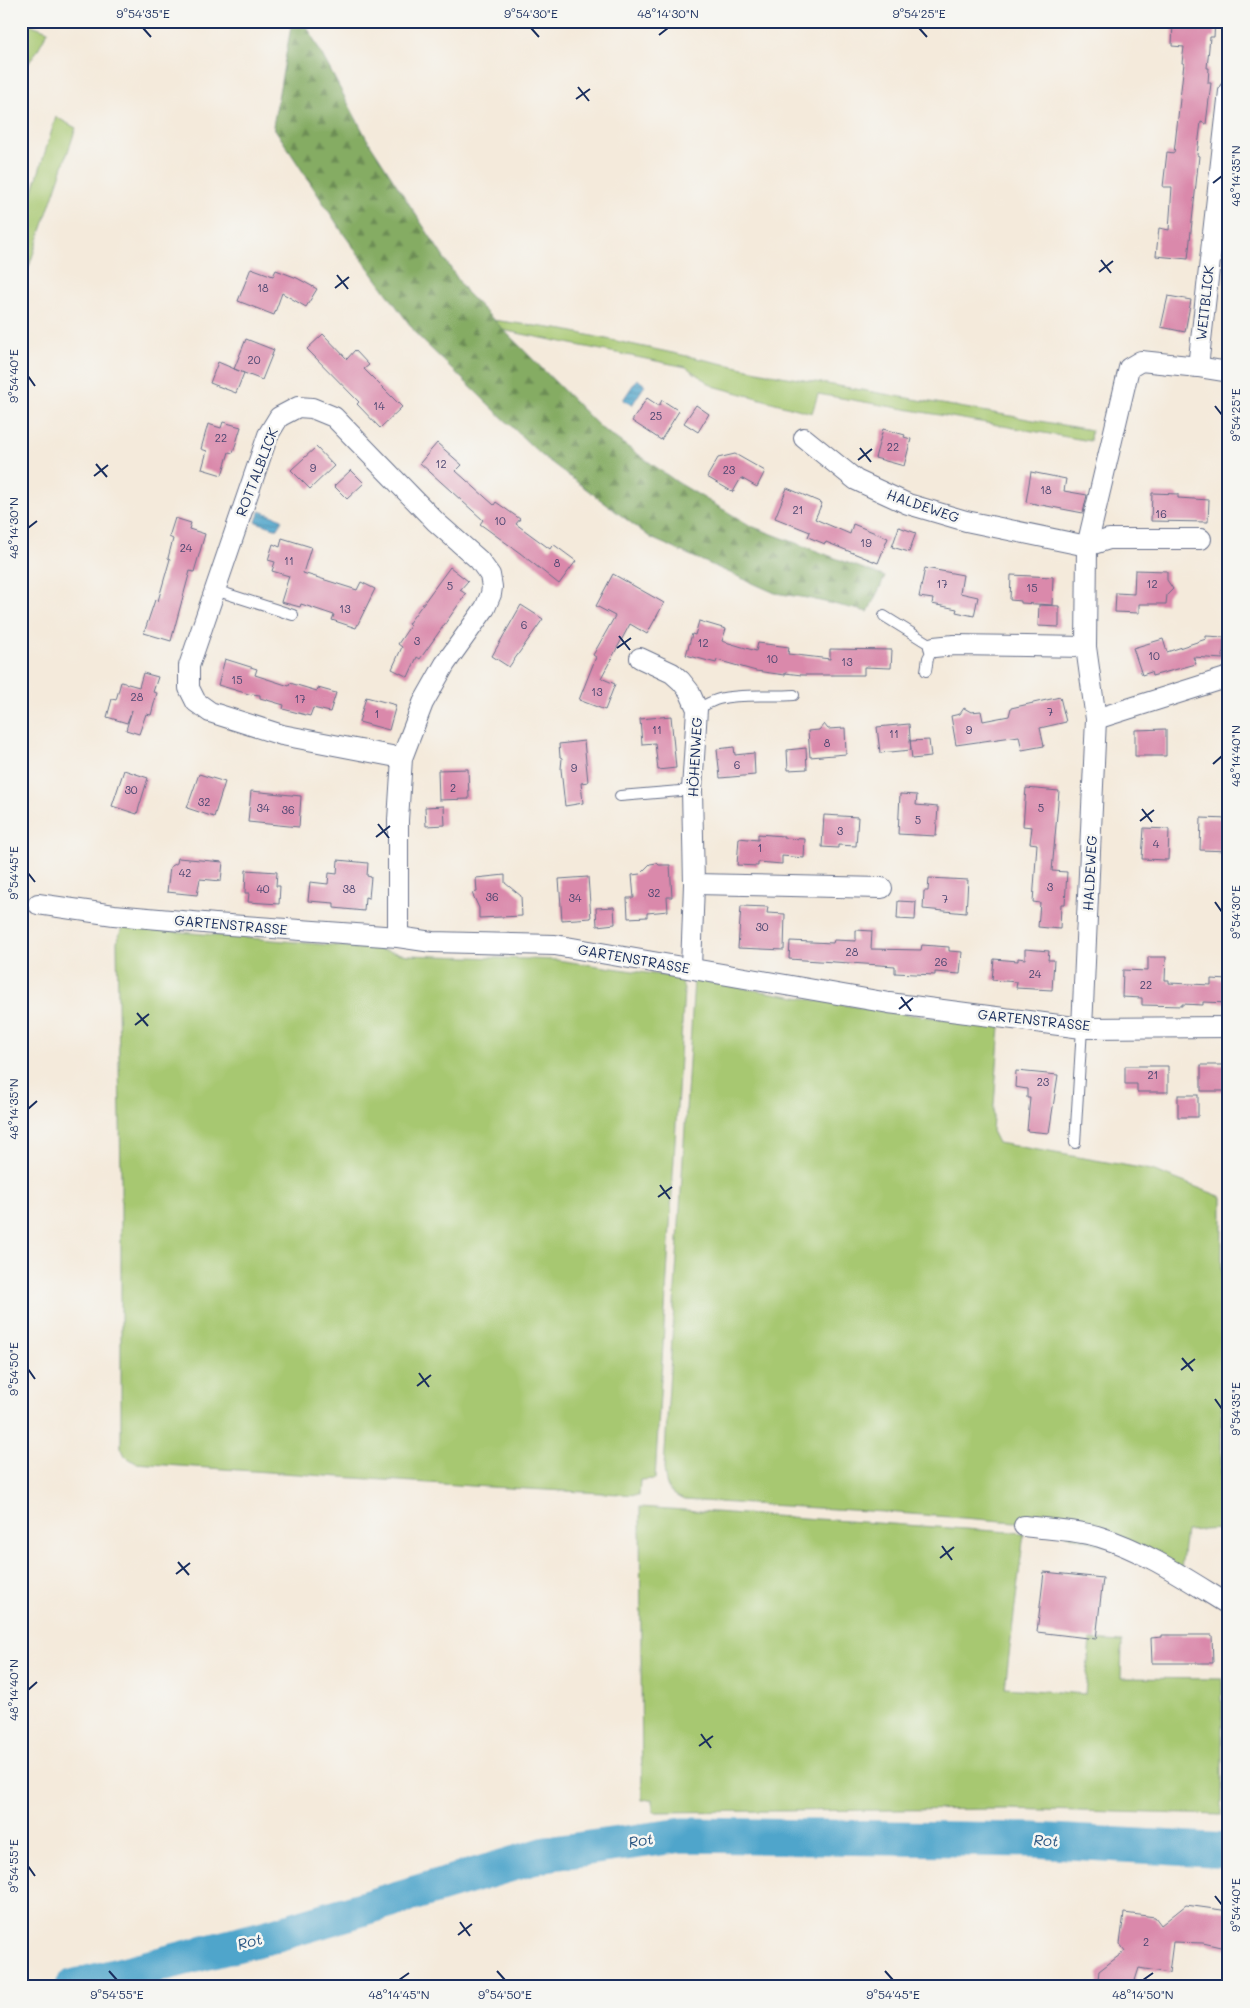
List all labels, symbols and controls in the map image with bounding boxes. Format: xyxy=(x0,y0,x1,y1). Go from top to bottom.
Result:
text: 9°54'35"E xyxy=(116,5,170,21)
text: 9°54'30"E xyxy=(504,5,558,21)
text: 48°14'30"N xyxy=(637,5,699,21)
text: 9°54'25"E xyxy=(892,5,946,21)
text: 48°14'35"N xyxy=(1227,145,1243,207)
street label: WEITBLICK xyxy=(1191,264,1218,341)
house number: 18 xyxy=(257,280,269,295)
text: 9°54'40"E xyxy=(5,349,21,403)
house number: 20 xyxy=(248,352,261,367)
text: 9°54'25"E xyxy=(1227,388,1243,442)
house number: 14 xyxy=(373,398,385,413)
house number: 25 xyxy=(650,408,662,423)
street label: ROTTALBLICK xyxy=(231,424,282,519)
house number: 22 xyxy=(215,430,227,445)
house number: 22 xyxy=(887,439,899,454)
house number: 12 xyxy=(435,456,447,471)
house number: 9 xyxy=(310,460,317,475)
house number: 23 xyxy=(723,462,736,477)
house number: 18 xyxy=(1040,482,1052,497)
street label: HALDEWEG xyxy=(884,484,962,527)
text: 48°14'30"N xyxy=(5,497,21,559)
house number: 21 xyxy=(792,502,804,517)
house number: 16 xyxy=(1155,506,1167,521)
house number: 10 xyxy=(494,513,506,528)
house number: 19 xyxy=(860,535,872,550)
house number: 24 xyxy=(180,540,193,555)
house number: 11 xyxy=(284,553,294,568)
house number: 8 xyxy=(554,555,561,570)
house number: 17 xyxy=(936,576,948,591)
house number: 12 xyxy=(1146,576,1158,591)
house number: 5 xyxy=(447,578,453,593)
house number: 15 xyxy=(1026,580,1038,595)
house number: 13 xyxy=(339,601,351,616)
house number: 6 xyxy=(521,617,527,632)
house number: 3 xyxy=(414,633,421,648)
house number: 12 xyxy=(697,635,709,650)
house number: 10 xyxy=(1148,648,1160,663)
house number: 10 xyxy=(766,651,778,666)
house number: 13 xyxy=(841,654,853,669)
house number: 15 xyxy=(231,672,243,687)
house number: 13 xyxy=(591,684,603,699)
house number: 28 xyxy=(131,689,144,704)
house number: 17 xyxy=(294,691,306,706)
house number: 7 xyxy=(1047,704,1053,719)
house number: 1 xyxy=(375,706,379,721)
street label: HÖHENWEG xyxy=(683,716,706,797)
house number: 11 xyxy=(652,722,662,737)
house number: 9 xyxy=(966,722,973,737)
text: 48°14'40"N xyxy=(1227,725,1243,787)
house number: 11 xyxy=(889,726,899,741)
house number: 8 xyxy=(824,735,831,750)
house number: 6 xyxy=(734,757,740,772)
house number: 9 xyxy=(571,760,578,775)
house number: 2 xyxy=(450,780,456,795)
house number: 30 xyxy=(124,782,138,797)
house number: 32 xyxy=(198,794,210,809)
house number: 34 xyxy=(257,800,270,815)
house number: 5 xyxy=(1038,800,1044,815)
house number: 36 xyxy=(281,802,295,817)
house number: 5 xyxy=(915,812,921,827)
house number: 3 xyxy=(837,823,844,838)
street label: HALDEWEG xyxy=(1078,835,1101,911)
house number: 4 xyxy=(1153,836,1160,851)
house number: 1 xyxy=(758,840,762,855)
text: 9°54'45"E xyxy=(5,846,21,900)
house number: 42 xyxy=(179,865,191,880)
house number: 3 xyxy=(1047,879,1054,894)
house number: 40 xyxy=(256,881,270,896)
house number: 38 xyxy=(342,881,356,896)
house number: 32 xyxy=(648,885,660,900)
text: 9°54'30"E xyxy=(1227,885,1243,939)
house number: 36 xyxy=(485,889,499,904)
house number: 34 xyxy=(569,890,582,905)
house number: 7 xyxy=(942,891,948,906)
street label: GARTENSTRASSE xyxy=(174,910,288,939)
house number: 30 xyxy=(755,919,769,934)
street label: GARTENSTRASSE xyxy=(577,939,692,978)
house number: 28 xyxy=(846,944,859,959)
house number: 26 xyxy=(935,954,947,969)
house number: 24 xyxy=(1029,966,1042,981)
house number: 22 xyxy=(1140,977,1152,992)
street label: GARTENSTRASSE xyxy=(977,1004,1091,1035)
house number: 21 xyxy=(1147,1067,1159,1082)
house number: 23 xyxy=(1037,1074,1050,1089)
text: 48°14'35"N xyxy=(5,1078,21,1140)
text: 9°54'50"E xyxy=(5,1342,21,1396)
text: 9°54'35"E xyxy=(1227,1382,1243,1436)
text: 48°14'40"N xyxy=(5,1659,21,1721)
water label: Rot xyxy=(627,1828,655,1852)
water label: Rot xyxy=(1033,1829,1059,1851)
text: 9°54'55"E xyxy=(5,1839,21,1893)
text: 9°54'40"E xyxy=(1227,1878,1243,1932)
water label: Rot xyxy=(235,1928,264,1954)
house number: 2 xyxy=(1143,1934,1149,1949)
text: 9°54'55"E xyxy=(90,1986,144,2002)
text: 48°14'45"N xyxy=(368,1986,430,2002)
text: 9°54'50"E xyxy=(478,1986,532,2002)
text: 9°54'45"E xyxy=(866,1986,920,2002)
text: 48°14'50"N xyxy=(1112,1986,1174,2002)

